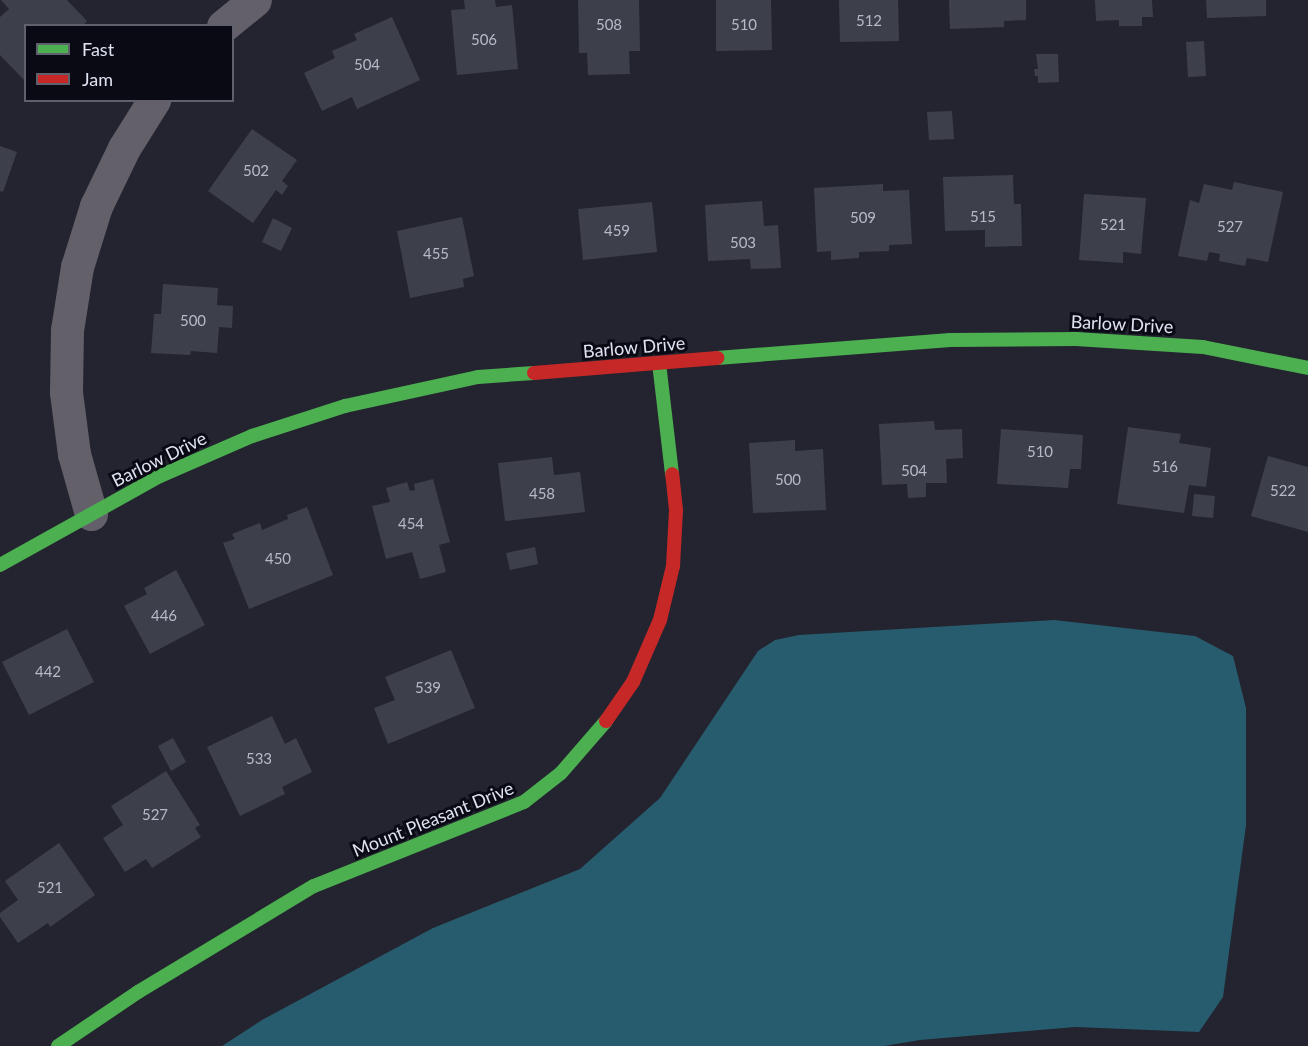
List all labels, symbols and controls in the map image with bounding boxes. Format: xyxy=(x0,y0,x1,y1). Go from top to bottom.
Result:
house number: 512 xyxy=(856,12,882,30)
house number: 508 xyxy=(596,16,622,34)
house number: 510 xyxy=(731,16,757,34)
legend xyxy=(24,24,234,102)
house number: 506 xyxy=(471,31,497,49)
text: Fast xyxy=(82,38,114,60)
house number: 504 xyxy=(354,56,380,74)
text: Jam xyxy=(82,68,113,90)
house number: 502 xyxy=(243,162,269,180)
house number: 515 xyxy=(970,208,996,226)
house number: 509 xyxy=(850,209,876,227)
house number: 521 xyxy=(1100,216,1126,234)
house number: 527 xyxy=(1217,218,1243,236)
house number: 459 xyxy=(604,222,630,240)
house number: 503 xyxy=(730,234,756,252)
house number: 455 xyxy=(423,245,449,263)
street label: Barlow Drive xyxy=(1070,311,1174,337)
house number: 500 xyxy=(180,312,206,330)
street label: Barlow Drive xyxy=(582,332,686,362)
street label: Barlow Drive xyxy=(108,427,210,491)
house number: 510 xyxy=(1027,443,1053,461)
house number: 516 xyxy=(1152,458,1178,476)
house number: 504 xyxy=(901,462,927,480)
house number: 500 xyxy=(775,471,801,489)
house number: 522 xyxy=(1270,482,1296,500)
house number: 458 xyxy=(529,485,555,503)
house number: 454 xyxy=(398,515,424,533)
house number: 450 xyxy=(265,550,291,568)
house number: 446 xyxy=(151,607,177,625)
house number: 442 xyxy=(35,663,61,681)
house number: 539 xyxy=(415,679,441,697)
house number: 533 xyxy=(246,750,272,768)
street label: Mount Pleasant Drive xyxy=(349,777,517,861)
house number: 527 xyxy=(142,806,168,824)
house number: 521 xyxy=(37,879,63,897)

